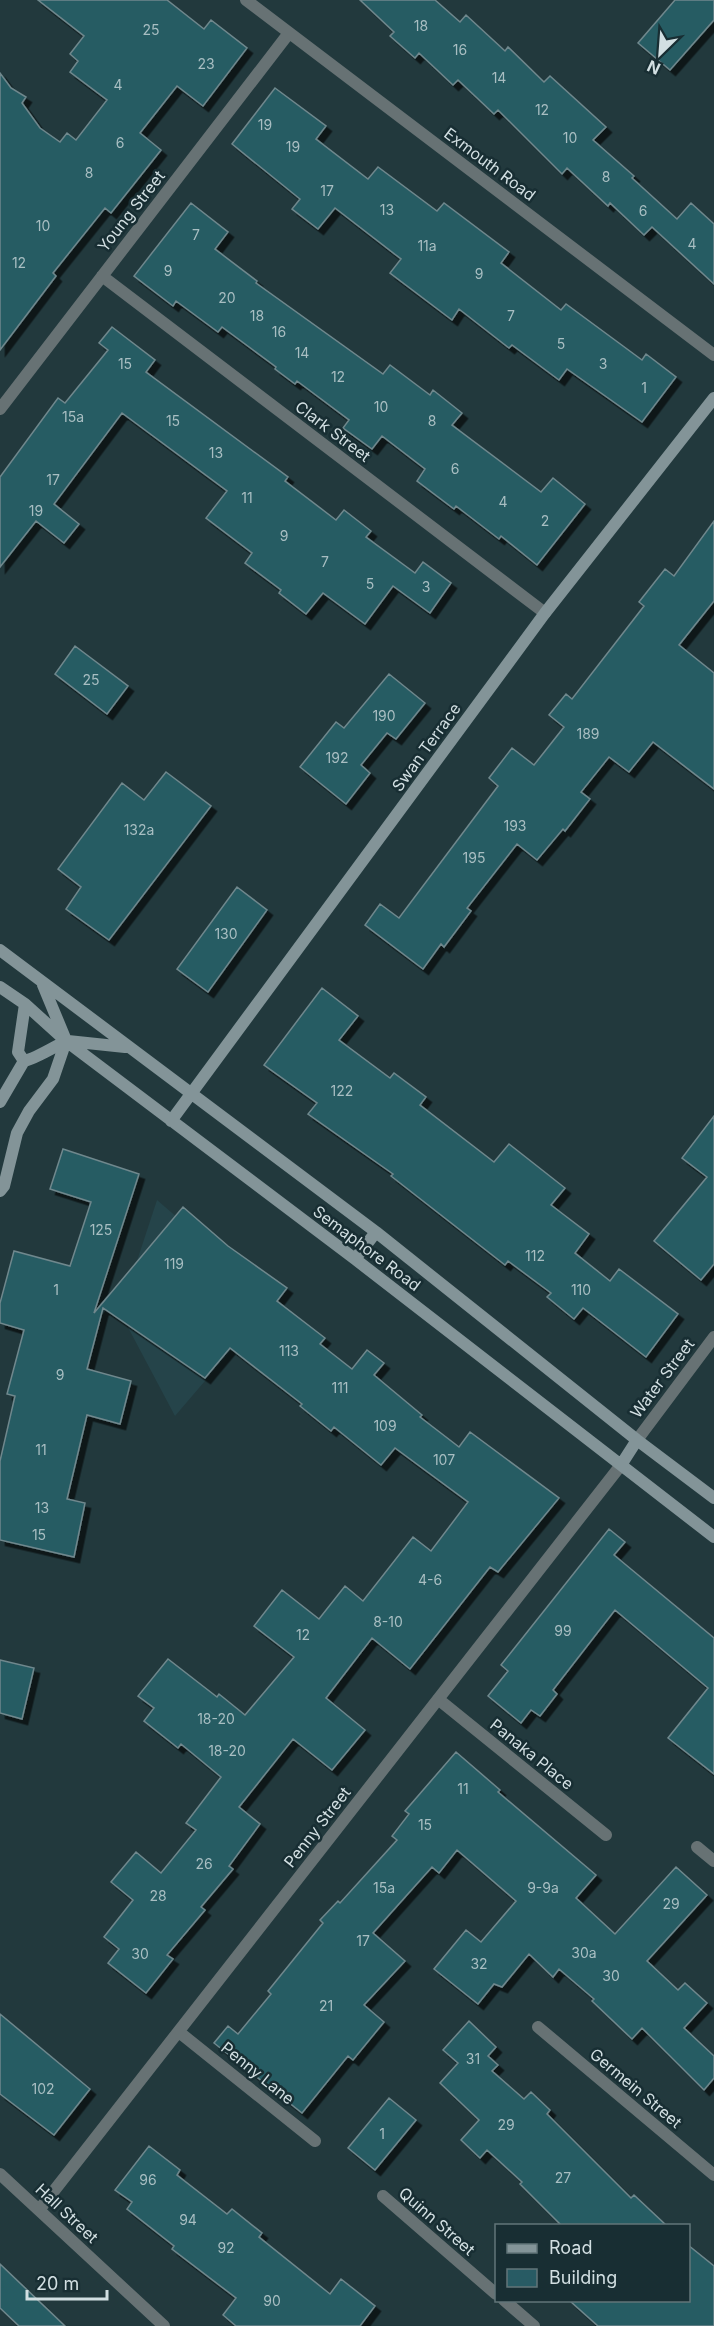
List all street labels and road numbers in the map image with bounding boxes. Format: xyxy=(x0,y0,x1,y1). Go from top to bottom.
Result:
street label: Exmouth Road xyxy=(440,123,540,205)
street label: Young Street xyxy=(93,166,169,256)
street label: Clark Street xyxy=(291,396,375,466)
street label: Swan Terrace xyxy=(387,699,465,795)
street label: Semaphore Road xyxy=(309,1201,425,1295)
street label: Water Street xyxy=(626,1334,698,1422)
street label: Panaka Place xyxy=(486,1714,578,1794)
street label: Penny Street xyxy=(279,1783,355,1871)
street label: Penny Lane xyxy=(217,2037,299,2109)
street label: Germein Street xyxy=(586,2044,686,2132)
street label: Hall Street xyxy=(32,2179,102,2247)
street label: Quinn Street xyxy=(395,2183,479,2259)

